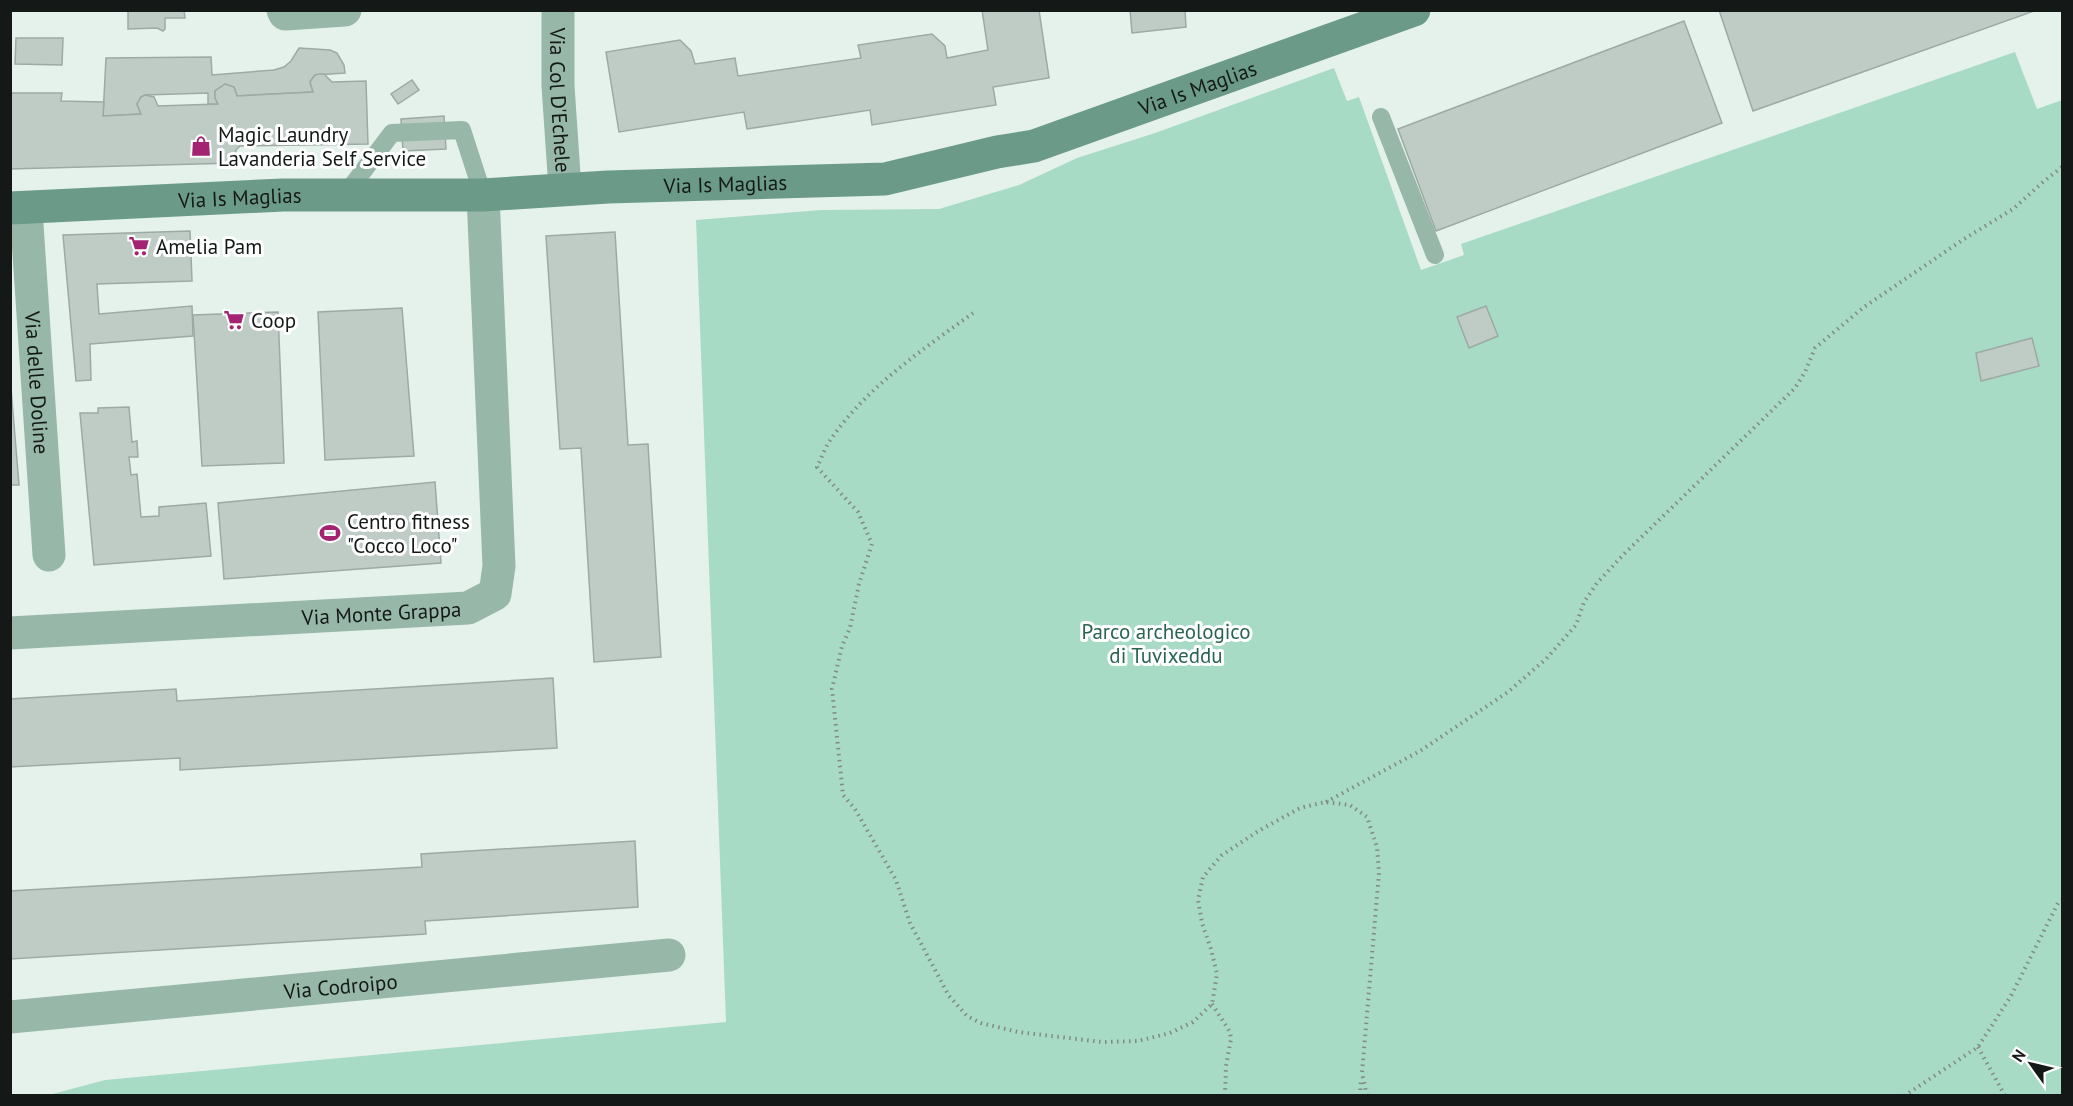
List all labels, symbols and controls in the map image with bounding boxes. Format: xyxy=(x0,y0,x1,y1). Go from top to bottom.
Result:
street label: Via Col D'Echele xyxy=(544,26,577,173)
street label: Via Is Maglias xyxy=(1134,54,1260,121)
place label: Magic Laundry Lavanderia Self Service xyxy=(218,121,426,172)
shop icon: Magic Laundry Lavanderia Self Service xyxy=(189,134,213,158)
street label: Via Is Maglias xyxy=(662,168,788,199)
street label: Via Is Maglias xyxy=(176,182,301,214)
place label: Amelia Pam xyxy=(156,233,262,260)
supermarket icon: Amelia Pam xyxy=(127,234,151,258)
place label: Coop xyxy=(251,307,296,334)
supermarket icon: Coop xyxy=(222,308,246,332)
street label: Via delle Doline xyxy=(19,309,56,455)
place label: Centro fitness "Cocco Loco" xyxy=(347,508,470,559)
sports icon: Centro fitness "Cocco Loco" xyxy=(318,521,342,545)
street label: Via Monte Grappa xyxy=(300,595,462,631)
park label: Parco archeologico di Tuvixeddu xyxy=(1081,618,1251,669)
street label: Via Codroipo xyxy=(281,967,399,1005)
north arrow xyxy=(2001,1034,2061,1094)
text: N xyxy=(2007,1046,2030,1066)

